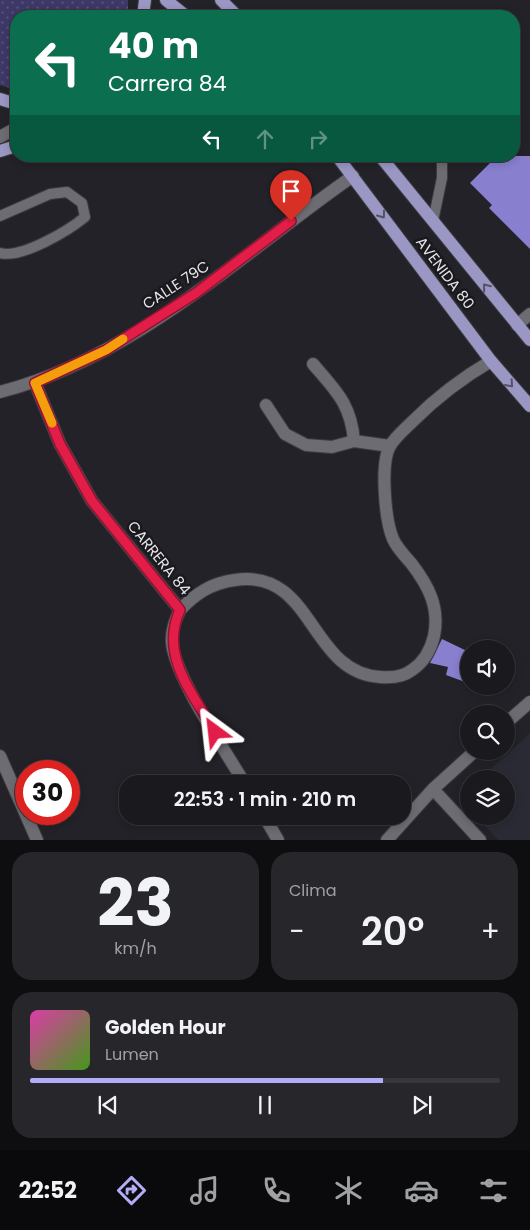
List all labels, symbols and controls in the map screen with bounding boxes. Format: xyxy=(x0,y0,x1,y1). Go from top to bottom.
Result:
text: 40 m xyxy=(108,21,199,70)
icon: left xyxy=(25,30,90,95)
text: Carrera 84 xyxy=(108,68,227,99)
icon: left xyxy=(198,125,226,153)
icon: ahead xyxy=(251,125,279,153)
icon: right xyxy=(304,125,332,153)
pin xyxy=(270,170,312,221)
icon: arrive xyxy=(277,177,305,205)
one-way arrow xyxy=(376,209,384,218)
street label: AVENIDA 80 xyxy=(411,232,480,313)
street label: CALLE 79C xyxy=(138,255,213,314)
one-way arrow xyxy=(484,284,492,293)
one-way arrow xyxy=(505,378,514,387)
street label: CARRERA 84 xyxy=(123,516,196,599)
map controls xyxy=(460,640,515,825)
button: sound xyxy=(460,640,515,695)
position arrow xyxy=(188,705,240,757)
button: search xyxy=(460,705,515,760)
speed limit sign: 30 xyxy=(15,760,80,825)
button: layers xyxy=(460,770,515,825)
text: 22:53 · 1 min · 210 m xyxy=(174,786,356,813)
text: 23 xyxy=(97,858,174,949)
text: Clima xyxy=(289,879,337,902)
text: 20° xyxy=(361,905,424,958)
text: − xyxy=(289,912,304,951)
text: + xyxy=(481,912,500,951)
text: km/h xyxy=(114,937,157,960)
text: Golden Hour xyxy=(105,1014,226,1041)
text: Lumen xyxy=(105,1043,159,1066)
icon: previous xyxy=(94,1091,122,1119)
icon: pause xyxy=(251,1091,279,1119)
icon: next xyxy=(408,1091,436,1119)
icon: directions xyxy=(114,1173,149,1208)
icon: music xyxy=(187,1173,222,1208)
icon: phone xyxy=(259,1173,294,1208)
icon: climate xyxy=(331,1173,366,1208)
icon: car xyxy=(404,1173,439,1208)
icon: filters xyxy=(476,1173,511,1208)
text: 22:52 xyxy=(19,1175,77,1206)

